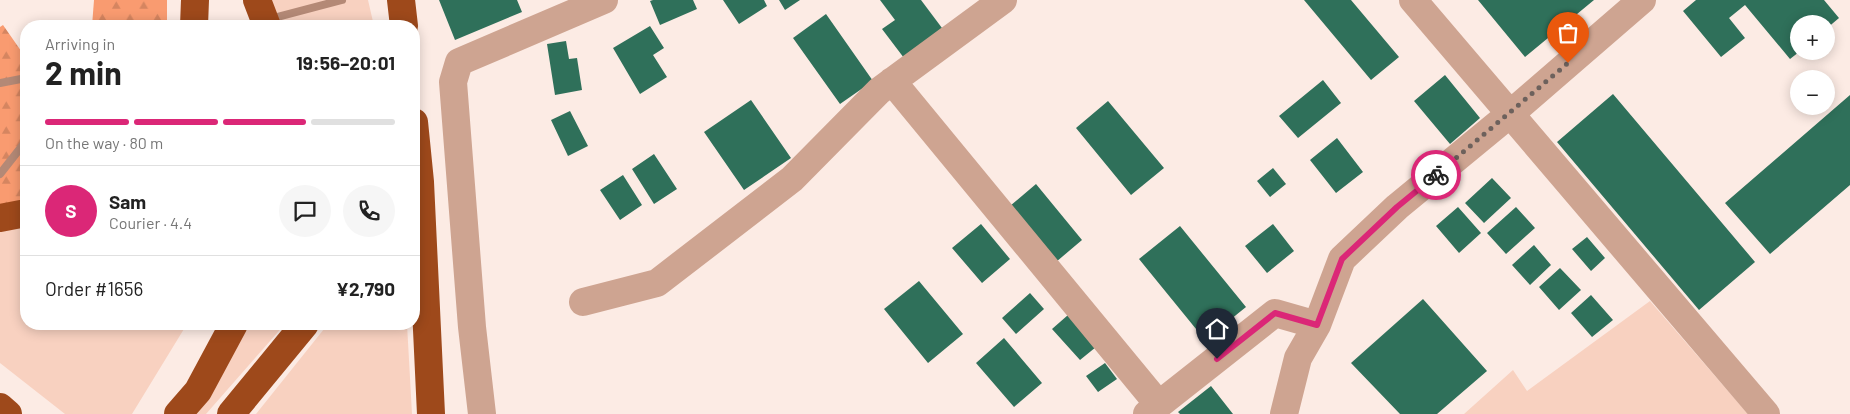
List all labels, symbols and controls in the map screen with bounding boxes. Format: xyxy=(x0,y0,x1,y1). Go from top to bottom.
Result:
pin xyxy=(1547,12,1589,63)
map controls xyxy=(1790,15,1835,115)
button: + xyxy=(1790,15,1835,60)
icon: bag xyxy=(1554,19,1582,47)
text: Arriving in xyxy=(45,34,115,53)
text: 19:56–20:01 xyxy=(296,51,395,74)
text: 2 min xyxy=(45,53,122,91)
button: − xyxy=(1790,70,1835,115)
text: On the way · 80 m xyxy=(45,133,163,152)
courier xyxy=(1411,150,1461,200)
icon: bike xyxy=(1422,161,1450,189)
button: chat xyxy=(279,185,331,237)
button: phone xyxy=(343,185,395,237)
text: Sam xyxy=(109,190,146,213)
text: S xyxy=(65,199,77,222)
text: Courier · 4.4 xyxy=(109,213,192,232)
text: Order #1656 xyxy=(45,277,143,300)
text: ¥2,790 xyxy=(336,277,395,300)
pin xyxy=(1196,308,1238,359)
icon: home xyxy=(1203,315,1231,343)

